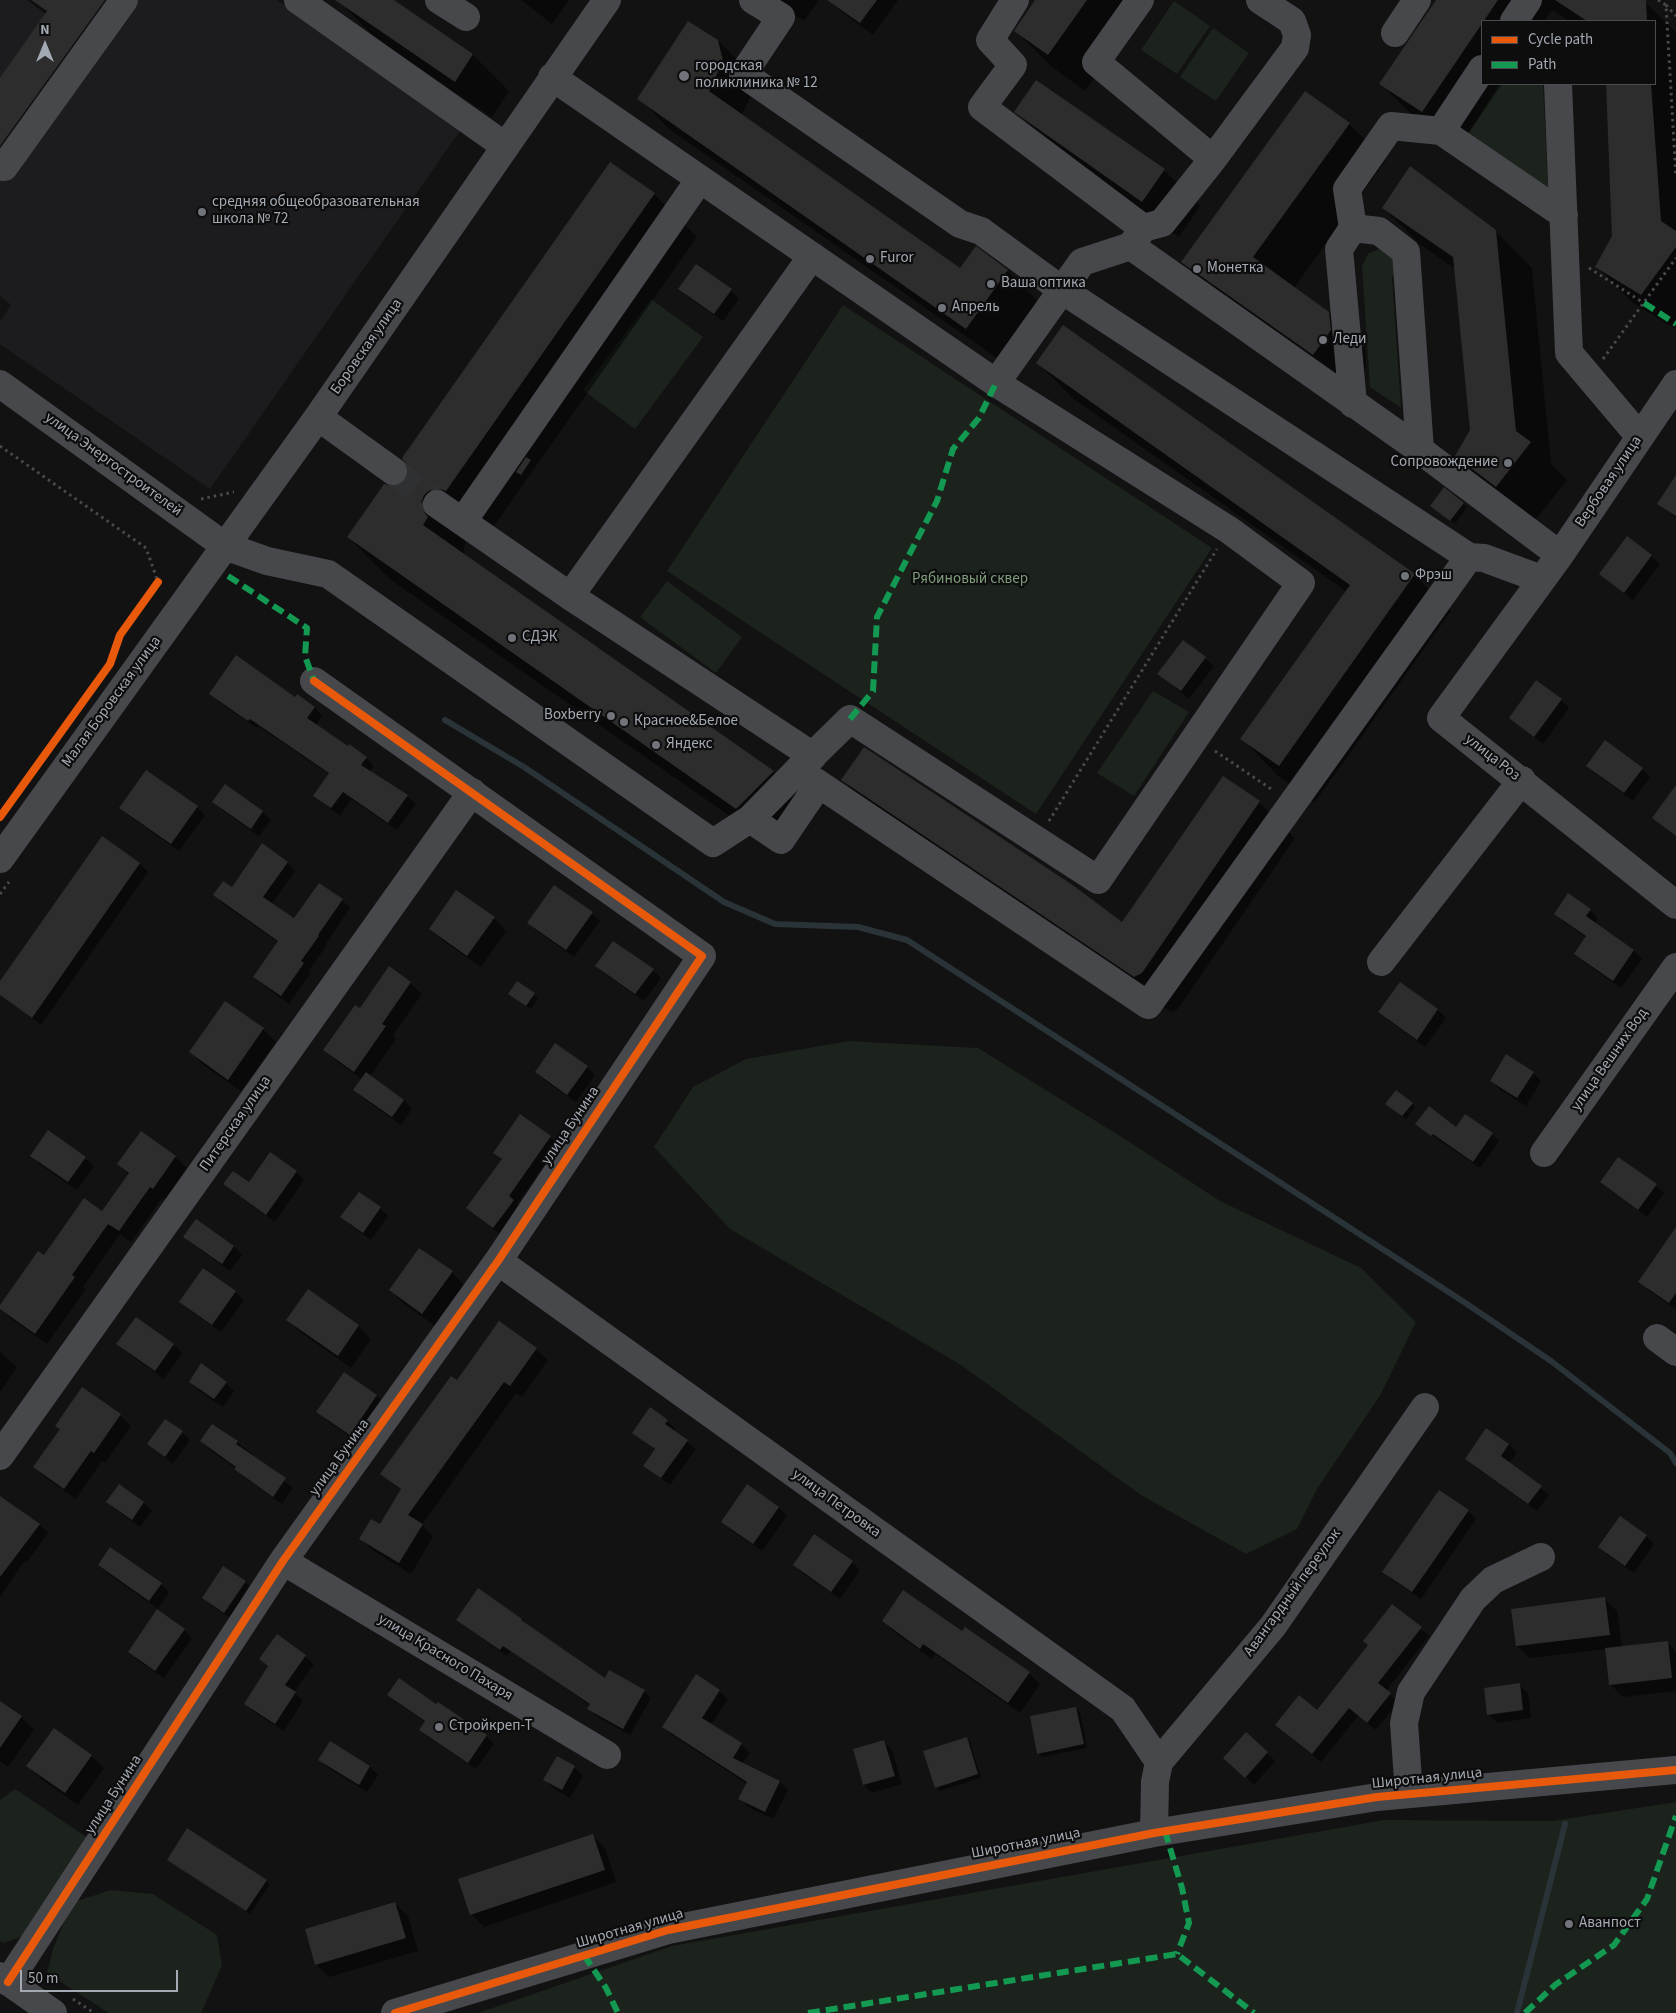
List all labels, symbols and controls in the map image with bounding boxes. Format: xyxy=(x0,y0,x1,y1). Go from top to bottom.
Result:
north arrow xyxy=(20,20,70,70)
text: N xyxy=(40,20,50,40)
legend xyxy=(1481,20,1656,85)
text: Cycle path xyxy=(1528,29,1593,50)
text: Path xyxy=(1528,54,1556,75)
place label: городская поликлиника № 12 xyxy=(695,58,818,93)
marker: городская поликлиника № 12 xyxy=(677,69,691,83)
place label: средняя общеобразовательная школа № 72 xyxy=(212,194,420,229)
marker: средняя общеобразовательная школа № 72 xyxy=(196,206,208,218)
place label: Furor xyxy=(880,250,914,268)
marker: Furor xyxy=(864,253,876,265)
place label: Монетка xyxy=(1207,260,1263,278)
marker: Монетка xyxy=(1191,263,1203,275)
place label: Ваша оптика xyxy=(1001,275,1086,293)
marker: Ваша оптика xyxy=(985,278,997,290)
street label: Боровская улица xyxy=(327,296,407,398)
place label: Апрель xyxy=(952,299,1000,317)
marker: Апрель xyxy=(936,302,948,314)
place label: Леди xyxy=(1333,331,1366,349)
marker: Леди xyxy=(1317,334,1329,346)
street label: улица Энергостроителей xyxy=(41,409,185,521)
street label: Вербовая улица xyxy=(1572,433,1646,531)
place label: Сопровождение xyxy=(1390,454,1498,472)
marker: Сопровождение xyxy=(1502,457,1514,469)
place label: Фрэш xyxy=(1415,567,1452,585)
marker: Фрэш xyxy=(1399,570,1411,582)
park label: Рябиновый сквер xyxy=(912,571,1028,589)
place label: СДЭК xyxy=(522,629,557,647)
marker: СДЭК xyxy=(506,632,518,644)
street label: Малая Боровская улица xyxy=(58,633,166,771)
place label: Boxberry xyxy=(544,707,601,725)
marker: Boxberry xyxy=(605,710,617,722)
place label: Красное&Белое xyxy=(634,713,738,731)
marker: Красное&Белое xyxy=(618,716,630,728)
street label: улица Роз xyxy=(1461,731,1523,785)
place label: Яндекс xyxy=(666,736,713,754)
marker: Яндекс xyxy=(650,739,662,751)
street label: улица Вешних Вод xyxy=(1568,1005,1652,1115)
street label: Питерская улица xyxy=(196,1073,276,1175)
street label: улица Бунина xyxy=(538,1083,604,1169)
street label: улица Бунина xyxy=(306,1416,374,1500)
street label: улица Петровка xyxy=(788,1466,884,1542)
street label: Авангардный переулок xyxy=(1241,1526,1345,1660)
street label: улица Красного Пахаря xyxy=(374,1611,516,1705)
place label: Стройкреп-Т xyxy=(449,1718,532,1736)
marker: Стройкреп-Т xyxy=(433,1721,445,1733)
street label: улица Бунина xyxy=(82,1752,146,1838)
street label: Широтная улица xyxy=(1371,1764,1483,1794)
street label: Широтная улица xyxy=(970,1825,1082,1863)
street label: Широтная улица xyxy=(574,1905,686,1953)
place label: Аванпост xyxy=(1579,1915,1641,1933)
marker: Аванпост xyxy=(1563,1918,1575,1930)
scale bar xyxy=(22,1960,180,1992)
text: 50 m xyxy=(28,1968,58,1989)

